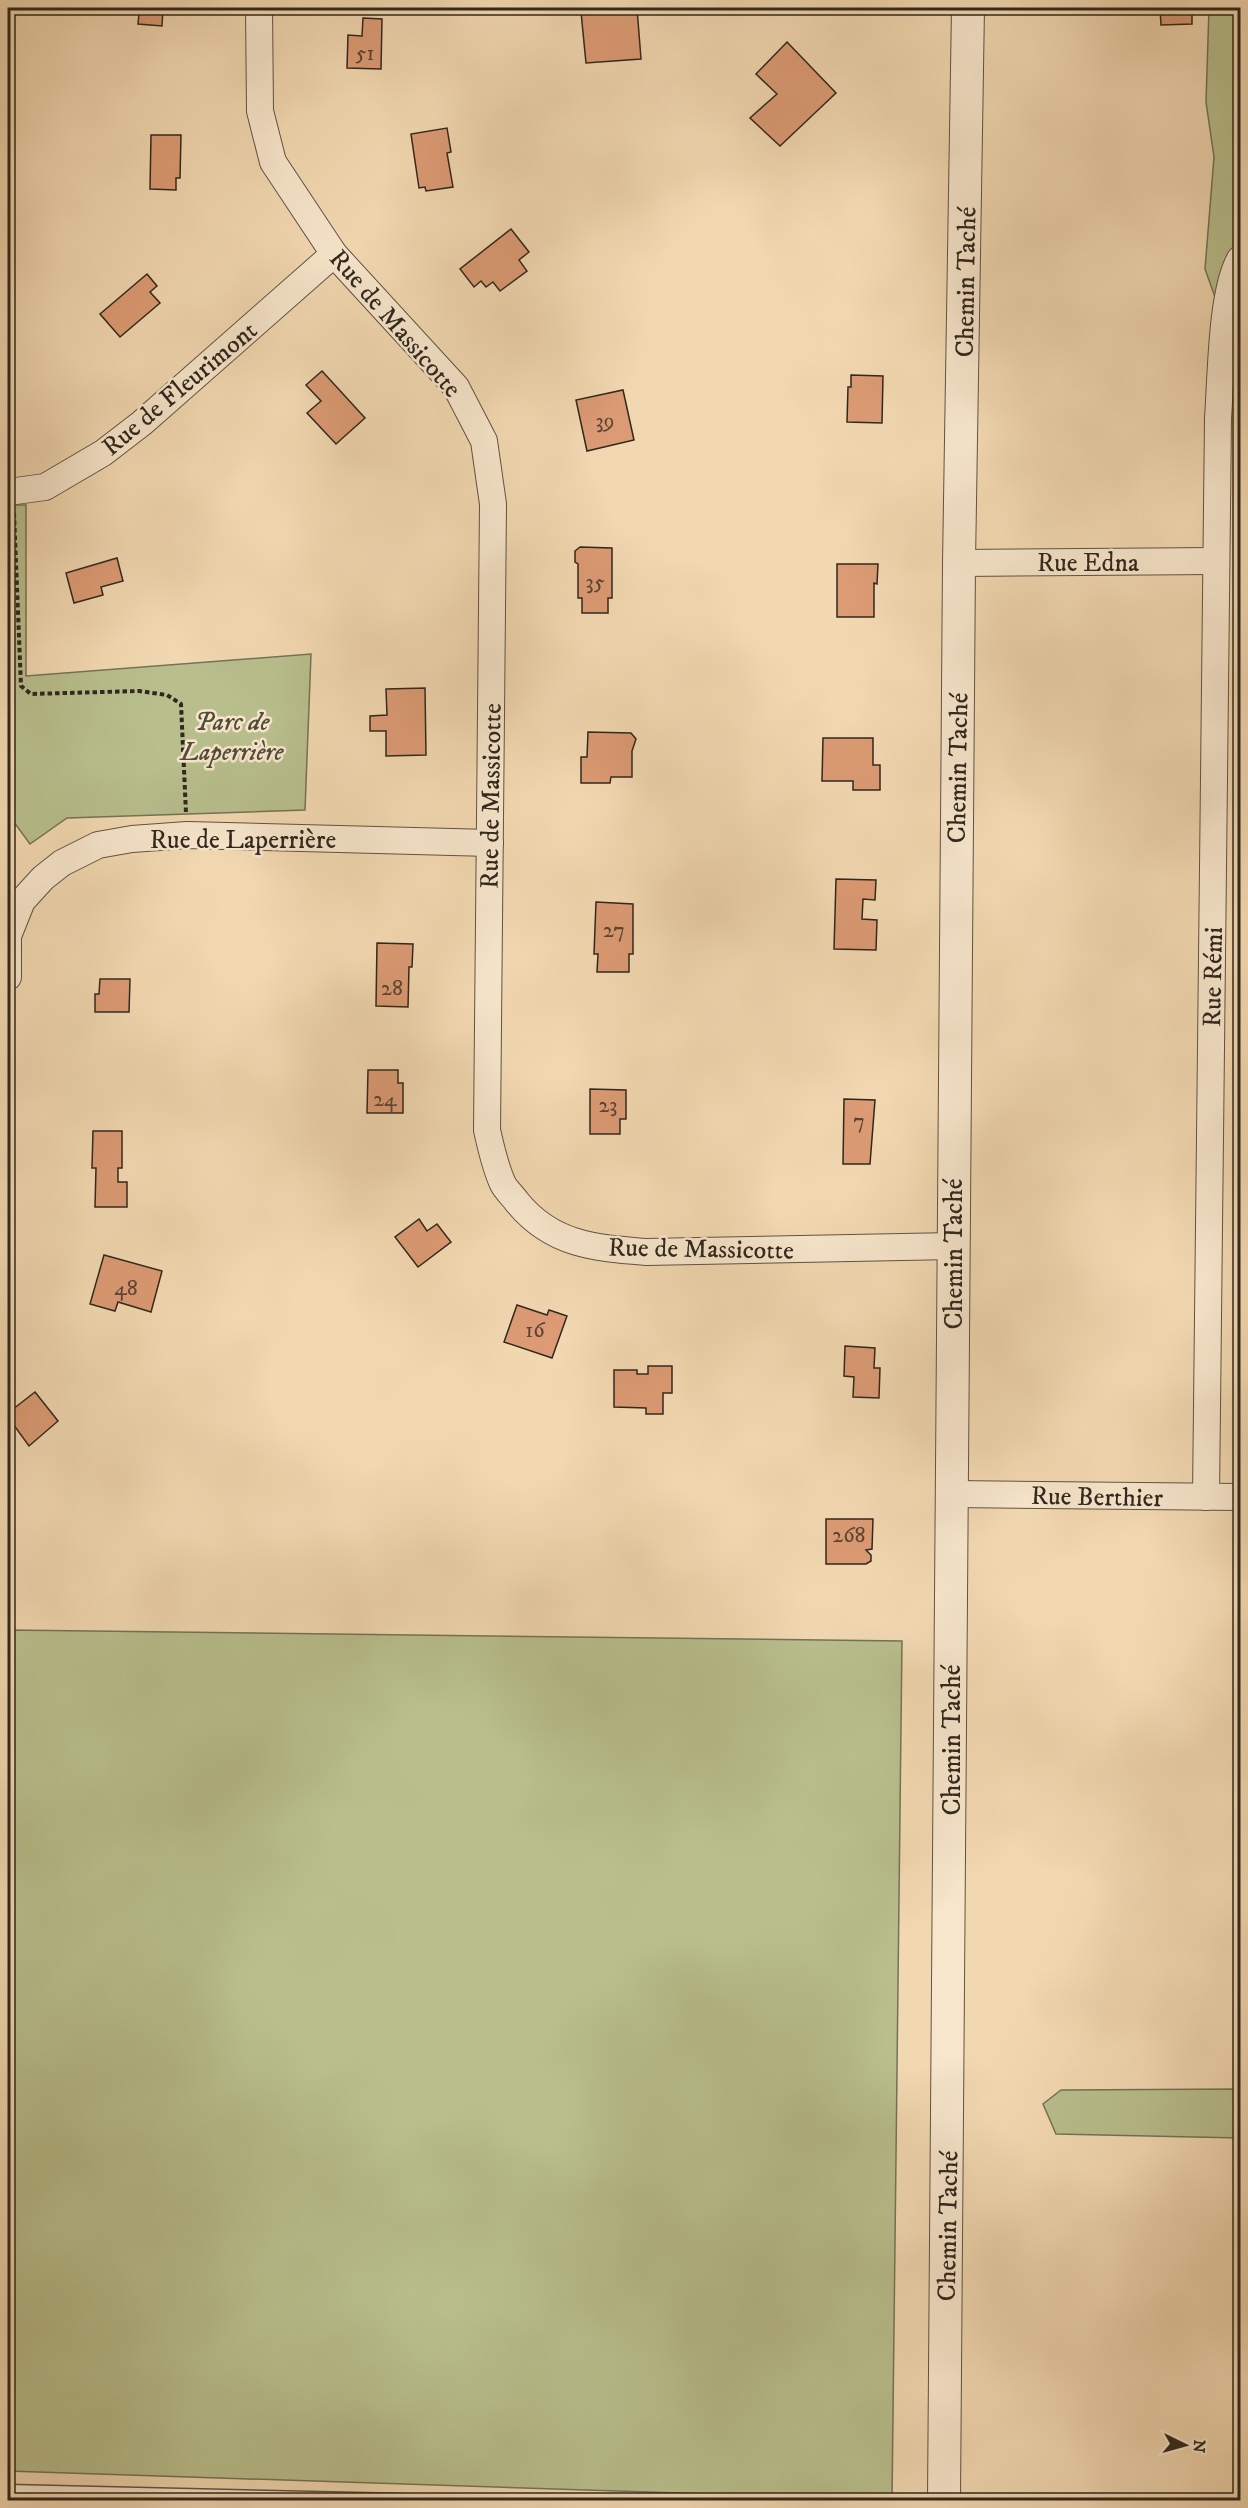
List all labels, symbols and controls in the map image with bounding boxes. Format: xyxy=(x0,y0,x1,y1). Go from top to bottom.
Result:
house number: 51 xyxy=(355,40,375,67)
street label: Chemin Taché xyxy=(949,206,984,358)
street label: Rue de Massicotte xyxy=(322,243,468,405)
street label: Rue de Fleurimont xyxy=(96,315,264,464)
house number: 39 xyxy=(595,408,615,435)
street label: Rue Edna xyxy=(1037,547,1139,580)
house number: 35 xyxy=(585,569,605,596)
street label: Chemin Taché xyxy=(941,692,976,844)
street label: Rue de Massicotte xyxy=(473,703,510,889)
park label: Parc de Laperrière xyxy=(179,706,285,769)
street label: Rue de Laperrière xyxy=(150,824,336,857)
house number: 27 xyxy=(603,917,625,944)
street label: Rue Rémi xyxy=(1196,927,1231,1027)
house number: 28 xyxy=(381,975,403,1002)
house number: 24 xyxy=(373,1086,398,1113)
house number: 23 xyxy=(598,1092,618,1119)
house number: 7 xyxy=(853,1108,865,1135)
street label: Chemin Taché xyxy=(938,1178,971,1329)
street label: Rue de Massicotte xyxy=(608,1231,794,1268)
house number: 48 xyxy=(114,1275,138,1302)
house number: 16 xyxy=(525,1317,546,1344)
street label: Rue Berthier xyxy=(1031,1480,1164,1515)
house number: 268 xyxy=(832,1522,866,1549)
street label: Chemin Taché xyxy=(936,1664,969,1815)
street label: Chemin Taché xyxy=(931,2150,966,2302)
north arrow xyxy=(1155,2415,1215,2475)
text: N xyxy=(1188,2439,1209,2454)

